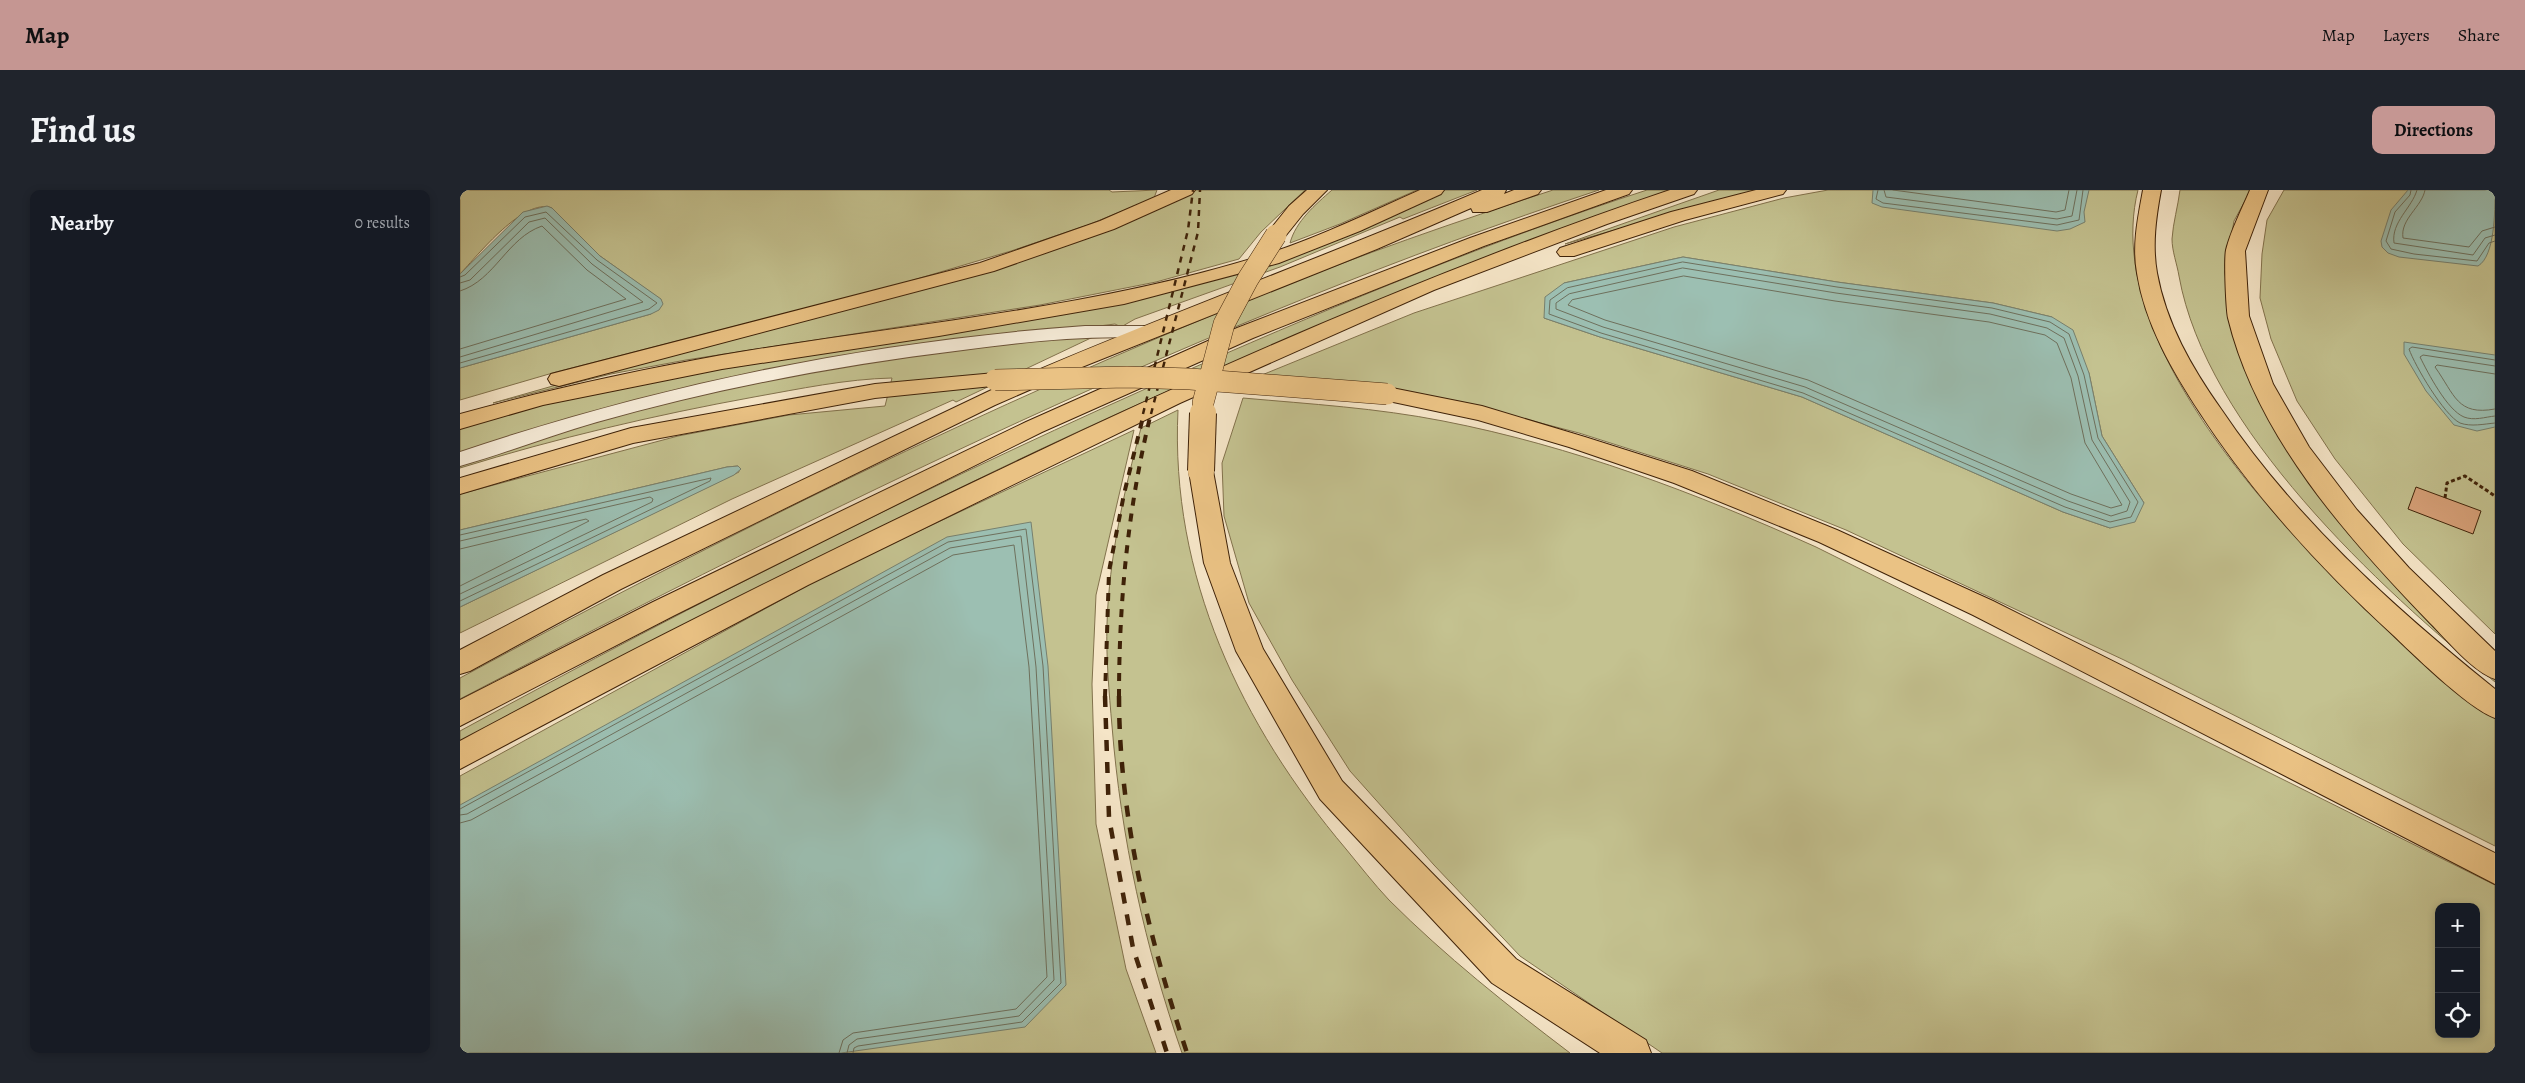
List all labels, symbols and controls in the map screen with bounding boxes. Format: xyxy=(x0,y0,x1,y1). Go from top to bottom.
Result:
text: Map xyxy=(25,19,69,51)
text: Map xyxy=(2322,23,2355,47)
text: Layers xyxy=(2383,23,2430,47)
text: Share xyxy=(2458,23,2500,47)
text: Find us xyxy=(30,106,136,154)
button: Directions xyxy=(2372,106,2495,154)
text: Nearby xyxy=(50,209,113,237)
text: 0 results xyxy=(354,212,410,234)
map controls xyxy=(2435,903,2480,1038)
button: + xyxy=(2435,903,2480,948)
button: − xyxy=(2435,948,2480,993)
button: locate xyxy=(2435,993,2480,1038)

